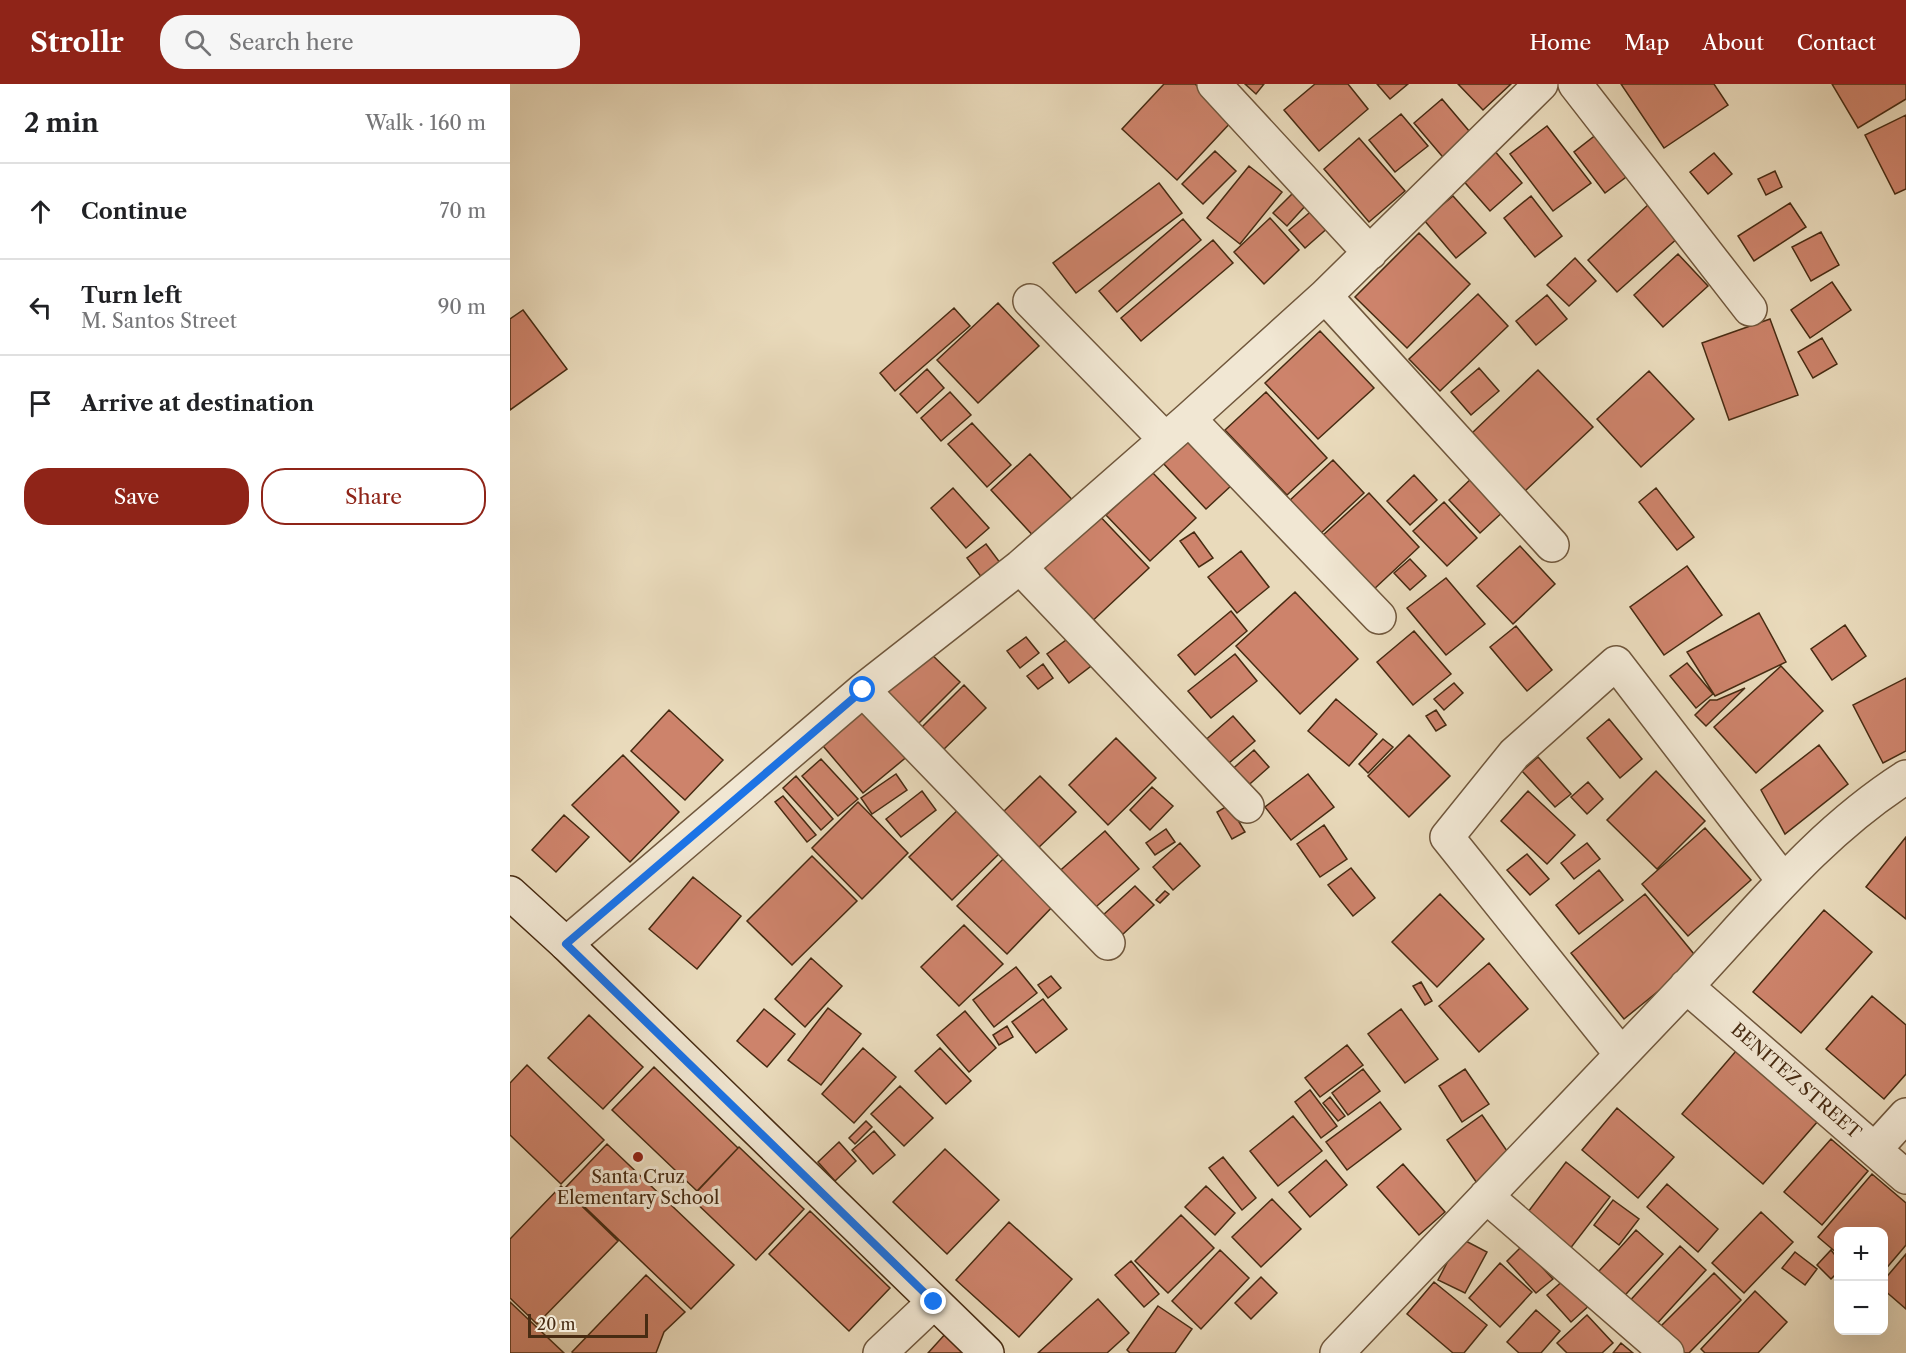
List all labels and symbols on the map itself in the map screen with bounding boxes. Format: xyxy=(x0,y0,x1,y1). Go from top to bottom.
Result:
route start xyxy=(849,676,875,702)
street label: BENITEZ STREET xyxy=(1726,1019,1866,1144)
marker: Santa Cruz Elementary School xyxy=(631,1150,645,1164)
place label: Santa Cruz Elementary School xyxy=(557,1166,719,1209)
route end xyxy=(920,1288,946,1314)
scale bar xyxy=(528,1311,648,1338)

